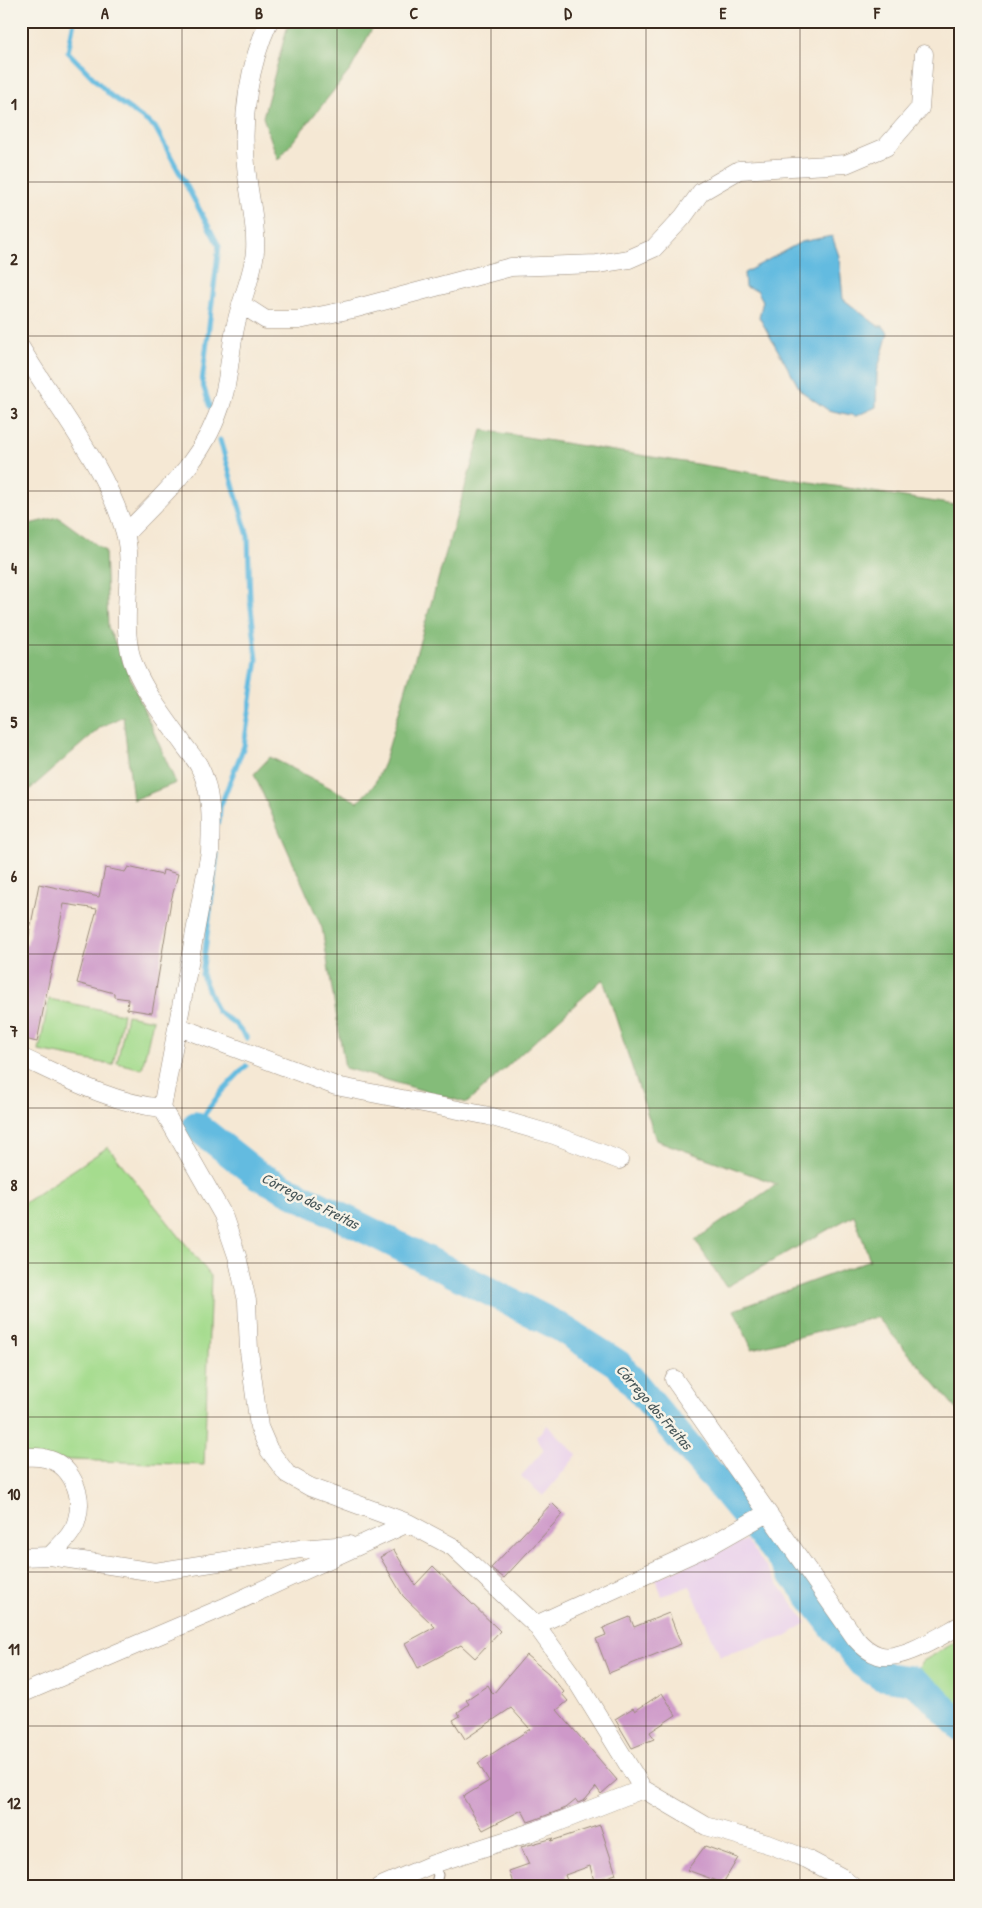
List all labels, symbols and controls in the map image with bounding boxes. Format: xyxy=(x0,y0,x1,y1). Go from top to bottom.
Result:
text: A xyxy=(101,2,109,24)
text: B xyxy=(255,2,263,24)
text: C xyxy=(410,2,419,24)
text: D xyxy=(564,2,572,24)
text: E xyxy=(719,2,727,24)
text: F xyxy=(873,2,881,24)
text: 1 xyxy=(11,93,17,115)
text: 2 xyxy=(10,248,18,270)
text: 3 xyxy=(10,402,18,424)
text: 4 xyxy=(11,557,17,579)
text: 5 xyxy=(11,711,18,733)
text: 6 xyxy=(11,865,18,887)
text: 7 xyxy=(9,1020,18,1042)
water label: Córrego dos Freitas xyxy=(258,1167,364,1235)
text: 8 xyxy=(11,1174,18,1196)
text: 9 xyxy=(11,1329,17,1351)
water label: Córrego dos Freitas xyxy=(611,1360,698,1455)
text: 10 xyxy=(8,1483,20,1505)
text: 11 xyxy=(8,1638,20,1660)
text: 12 xyxy=(7,1792,21,1814)

